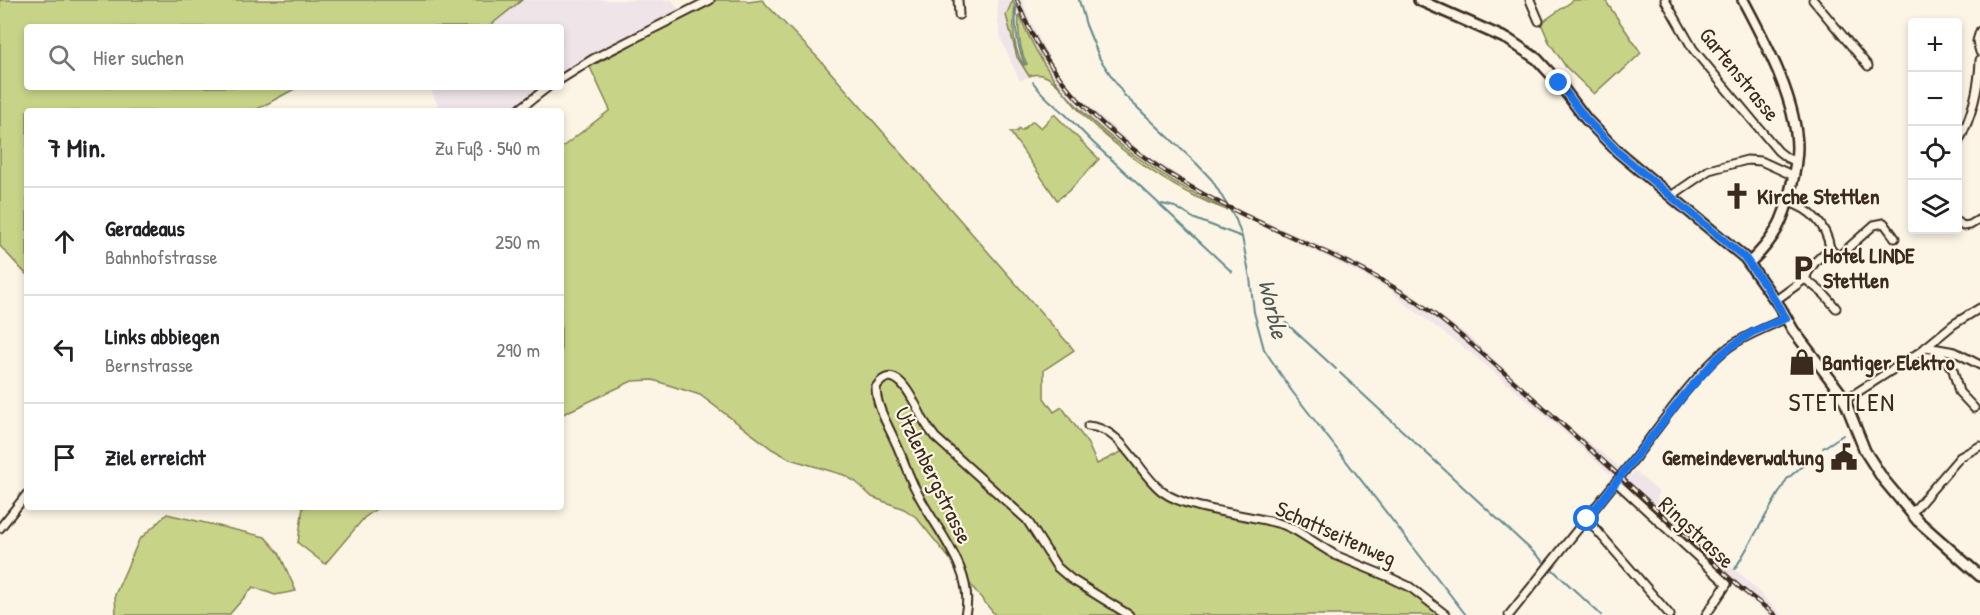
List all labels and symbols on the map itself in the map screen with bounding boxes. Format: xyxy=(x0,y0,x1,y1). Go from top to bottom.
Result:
street label: Gartenstrasse xyxy=(1693,21,1787,127)
route end xyxy=(1545,69,1571,95)
church icon: Kirche Stettlen xyxy=(1722,181,1752,211)
place label: Kirche Stettlen xyxy=(1757,181,1880,211)
place label: Hotel LINDE Stettlen xyxy=(1823,240,1915,295)
parking icon: Hotel LINDE Stettlen xyxy=(1788,253,1818,283)
water label: Worble xyxy=(1251,276,1297,343)
shop icon: Bantiger Elektro xyxy=(1787,347,1817,377)
place label: Bantiger Elektro xyxy=(1822,347,1955,378)
district label: STETTLEN xyxy=(1789,384,1895,419)
street label: Utzlenbergstrasse xyxy=(888,402,980,549)
place label: Gemeindeverwaltung xyxy=(1662,442,1824,473)
public building icon: Gemeindeverwaltung xyxy=(1829,442,1859,472)
street label: Ringstrasse xyxy=(1653,489,1742,575)
street label: Schattseitenweg xyxy=(1271,493,1401,573)
route start xyxy=(1573,505,1599,531)

